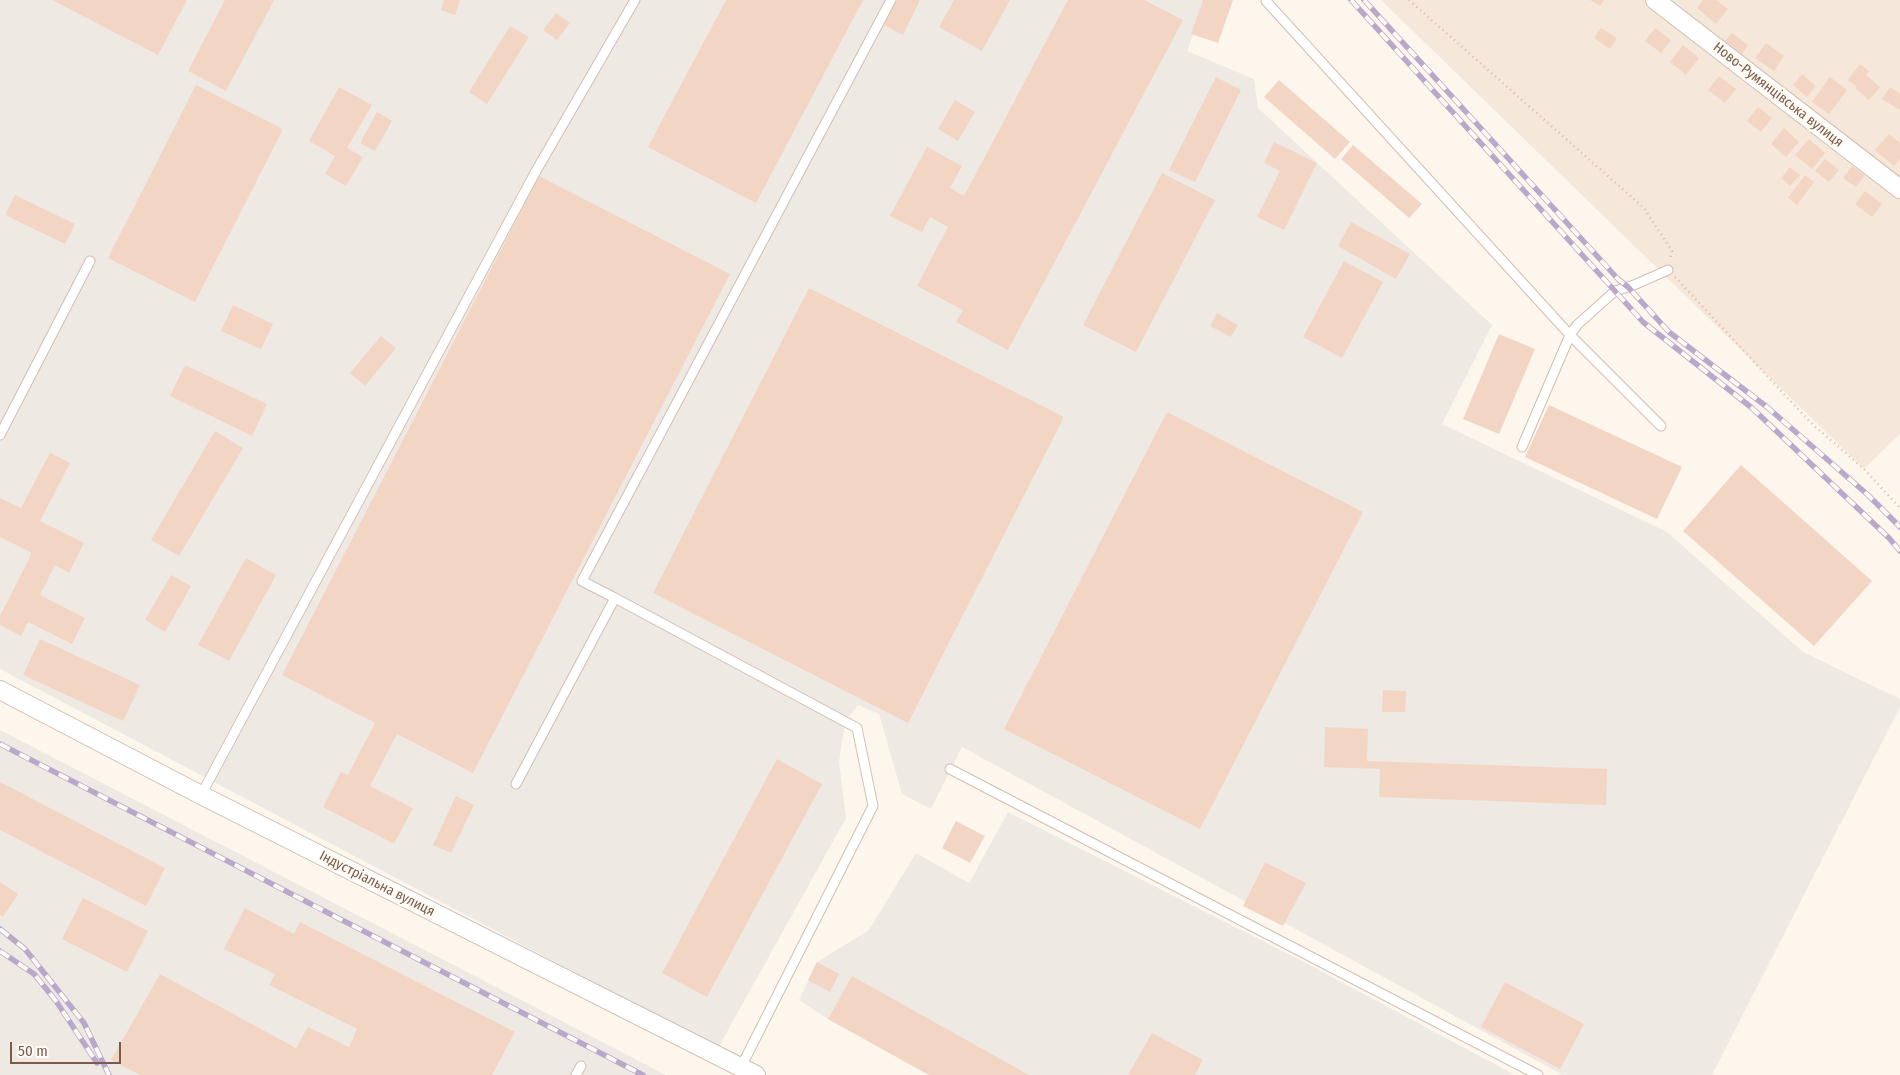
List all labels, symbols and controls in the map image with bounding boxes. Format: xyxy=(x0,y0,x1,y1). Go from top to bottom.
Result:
street label: Ново-Румянцівська вулиця xyxy=(1710,39,1846,151)
street label: Індустріальна вулиця xyxy=(317,848,437,920)
scale bar xyxy=(12,1032,124,1064)
text: 50 m xyxy=(18,1042,48,1060)

